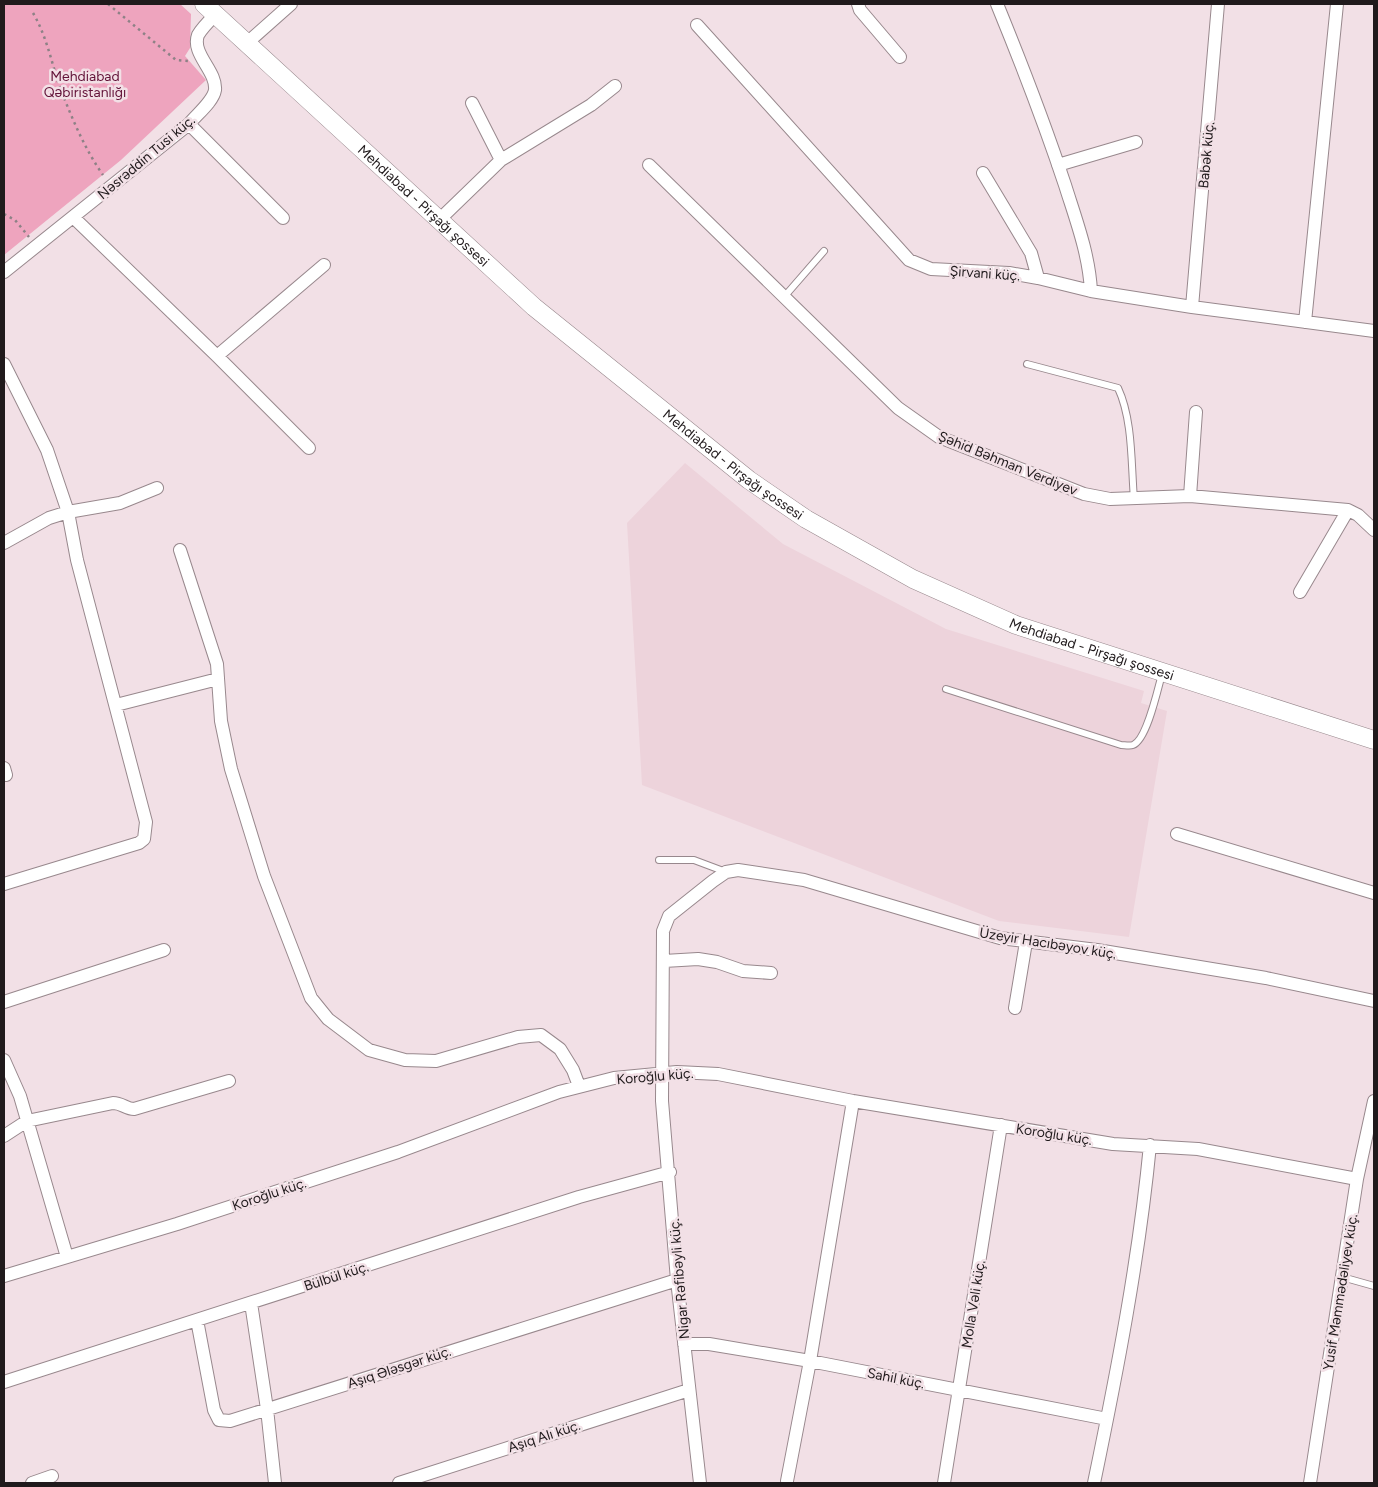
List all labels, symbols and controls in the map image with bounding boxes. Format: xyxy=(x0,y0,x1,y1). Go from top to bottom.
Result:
park label: Mehdiabad Qəbiristanlığı xyxy=(44,68,126,101)
street label: Nəsrəddin Tusi küç. xyxy=(94,112,199,203)
street label: Babək küç. xyxy=(1195,121,1218,189)
street label: Mehdiabad - Pirşağı şossesi xyxy=(354,141,492,270)
street label: Şirvani küç. xyxy=(949,263,1021,284)
street label: Mehdiabad - Pirşağı şossesi xyxy=(659,406,806,524)
street label: Şəhid Bəhman Verdiyev xyxy=(936,428,1080,499)
street label: Mehdiabad - Pirşağı şossesi xyxy=(1006,615,1176,684)
street label: Üzeyir Hacıbəyov küç. xyxy=(978,924,1118,963)
street label: Koroğlu küç. xyxy=(616,1065,694,1088)
street label: Koroğlu küç. xyxy=(1015,1120,1093,1149)
street label: Koroğlu küç. xyxy=(230,1174,308,1214)
street label: Yusif Məmmədəliyev küç. xyxy=(1320,1212,1361,1372)
street label: Nigar Rəfibəyli küç. xyxy=(666,1218,693,1340)
street label: Bülbül küç. xyxy=(302,1258,371,1295)
street label: Molla Vəli küç. xyxy=(958,1259,989,1349)
street label: Aşıq Ələsgər küç. xyxy=(345,1343,453,1392)
street label: Sahil küç. xyxy=(866,1365,926,1392)
street label: Aşıq Alı küç. xyxy=(506,1417,583,1456)

